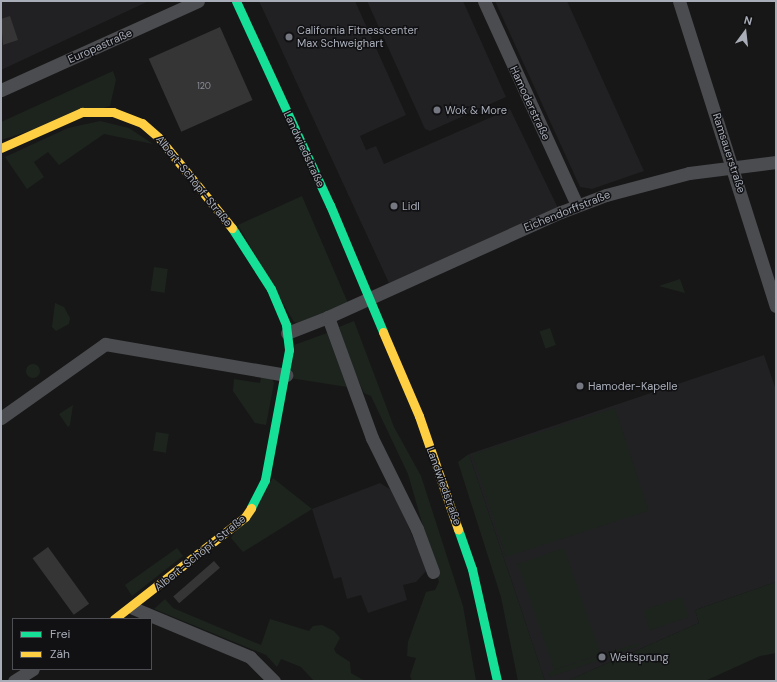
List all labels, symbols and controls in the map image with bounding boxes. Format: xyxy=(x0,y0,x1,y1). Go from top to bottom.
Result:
north arrow xyxy=(725,12,765,52)
text: N xyxy=(742,13,754,28)
place label: California Fitnesscenter Max Schweighart xyxy=(297,24,418,50)
street label: Europastraße xyxy=(66,26,134,66)
marker: California Fitnesscenter Max Schweighart xyxy=(284,32,294,42)
street label: Hamoderstraße xyxy=(507,64,553,142)
house number: 120 xyxy=(197,81,211,91)
place label: Wok & More xyxy=(445,103,507,117)
marker: Wok & More xyxy=(432,105,442,115)
street label: Landwiedstraße xyxy=(281,109,327,189)
street label: Ramsauerstraße xyxy=(710,111,748,195)
street label: Albert-Schöpf-Straße xyxy=(153,133,235,229)
street label: Eichendorffstraße xyxy=(522,188,612,234)
place label: Lidl xyxy=(402,199,420,213)
marker: Lidl xyxy=(389,201,399,211)
place label: Hamoder-Kapelle xyxy=(588,379,677,393)
marker: Hamoder-Kapelle xyxy=(575,381,585,391)
street label: Landwiedstraße xyxy=(424,445,464,527)
street label: Albert-Schöpf-Straße xyxy=(152,512,248,594)
legend xyxy=(12,618,152,670)
text: Frei xyxy=(50,626,70,642)
text: Zäh xyxy=(50,646,70,662)
place label: Weitsprung xyxy=(610,650,669,664)
marker: Weitsprung xyxy=(597,652,607,662)

